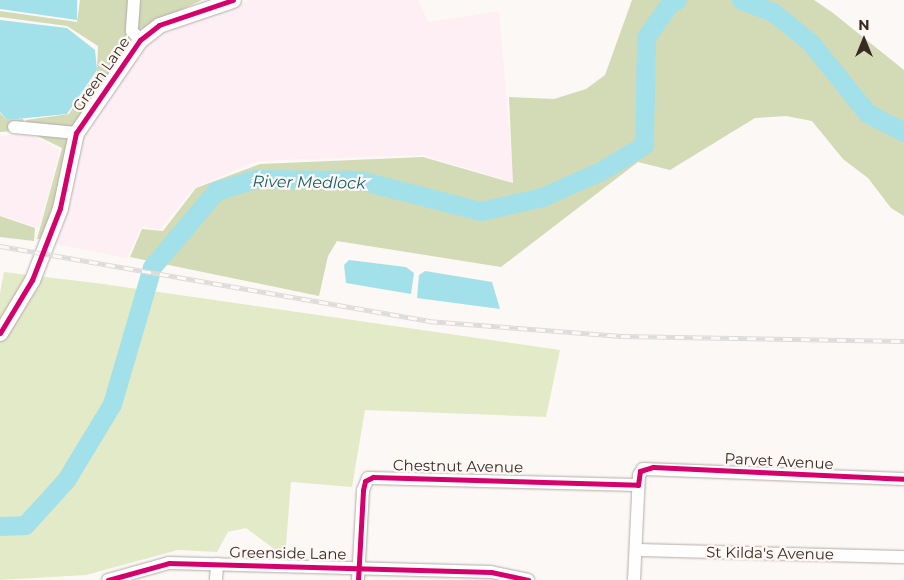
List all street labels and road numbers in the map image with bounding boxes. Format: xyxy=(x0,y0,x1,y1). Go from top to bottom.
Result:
street label: Green Lane xyxy=(69,33,133,115)
street label: Parvet Avenue xyxy=(724,449,834,473)
street label: Chestnut Avenue xyxy=(393,456,523,476)
street label: Greenside Lane xyxy=(229,543,347,563)
street label: St Kilda's Avenue xyxy=(706,543,834,563)

